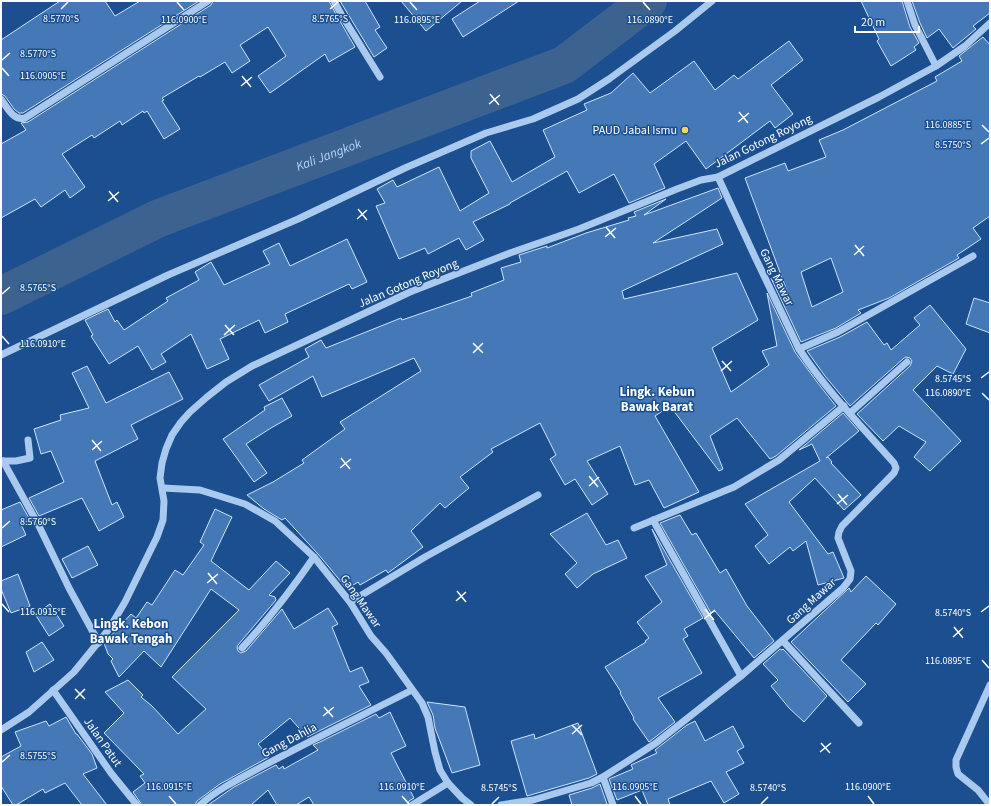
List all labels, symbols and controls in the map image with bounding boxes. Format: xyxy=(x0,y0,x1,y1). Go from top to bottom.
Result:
scale bar xyxy=(855,8,919,34)
text: 8.5770°S xyxy=(43,12,79,26)
text: 8.5765°S xyxy=(312,12,348,26)
text: 116.0900°E xyxy=(161,13,207,27)
text: 116.0895°E xyxy=(394,13,440,27)
text: 116.0890°E xyxy=(627,13,673,27)
text: 20 m xyxy=(861,14,885,31)
text: 8.5770°S xyxy=(20,47,56,61)
text: 116.0905°E xyxy=(20,69,66,83)
street label: Jalan Gotong Royong xyxy=(711,110,815,173)
text: 116.0885°E xyxy=(925,118,971,132)
place label: PAUD Jabal Ismu xyxy=(592,122,677,139)
marker: PAUD Jabal Ismu xyxy=(680,125,690,135)
water label: Kali Jangkok xyxy=(293,134,365,176)
text: 8.5750°S xyxy=(935,138,971,152)
street label: Gang Mawar xyxy=(755,246,798,310)
street label: Jalan Gotong Royong xyxy=(356,255,461,312)
text: 8.5765°S xyxy=(20,281,56,295)
text: 116.0910°E xyxy=(20,337,66,351)
text: 8.5745°S xyxy=(935,372,971,386)
district label: Lingk. Kebun Bawak Barat xyxy=(619,383,695,416)
text: 116.0890°E xyxy=(925,386,971,400)
text: 8.5760°S xyxy=(20,515,56,529)
street label: Gang Mawar xyxy=(336,571,386,632)
street label: Gang Mawar xyxy=(783,574,841,628)
text: 116.0915°E xyxy=(20,605,66,619)
text: 8.5740°S xyxy=(935,606,971,620)
district label: Lingk. Kebon Bawak Tengah xyxy=(90,615,172,648)
text: 116.0895°E xyxy=(925,654,971,668)
street label: Jalan Patut xyxy=(79,714,126,770)
street label: Gang Dahlia xyxy=(259,719,320,762)
text: 8.5755°S xyxy=(20,749,56,763)
text: 116.0915°E xyxy=(146,780,192,794)
text: 116.0910°E xyxy=(379,780,425,794)
text: 116.0905°E xyxy=(612,780,658,794)
text: 116.0900°E xyxy=(845,780,891,794)
text: 8.5745°S xyxy=(481,781,517,795)
text: 8.5740°S xyxy=(750,781,786,795)

